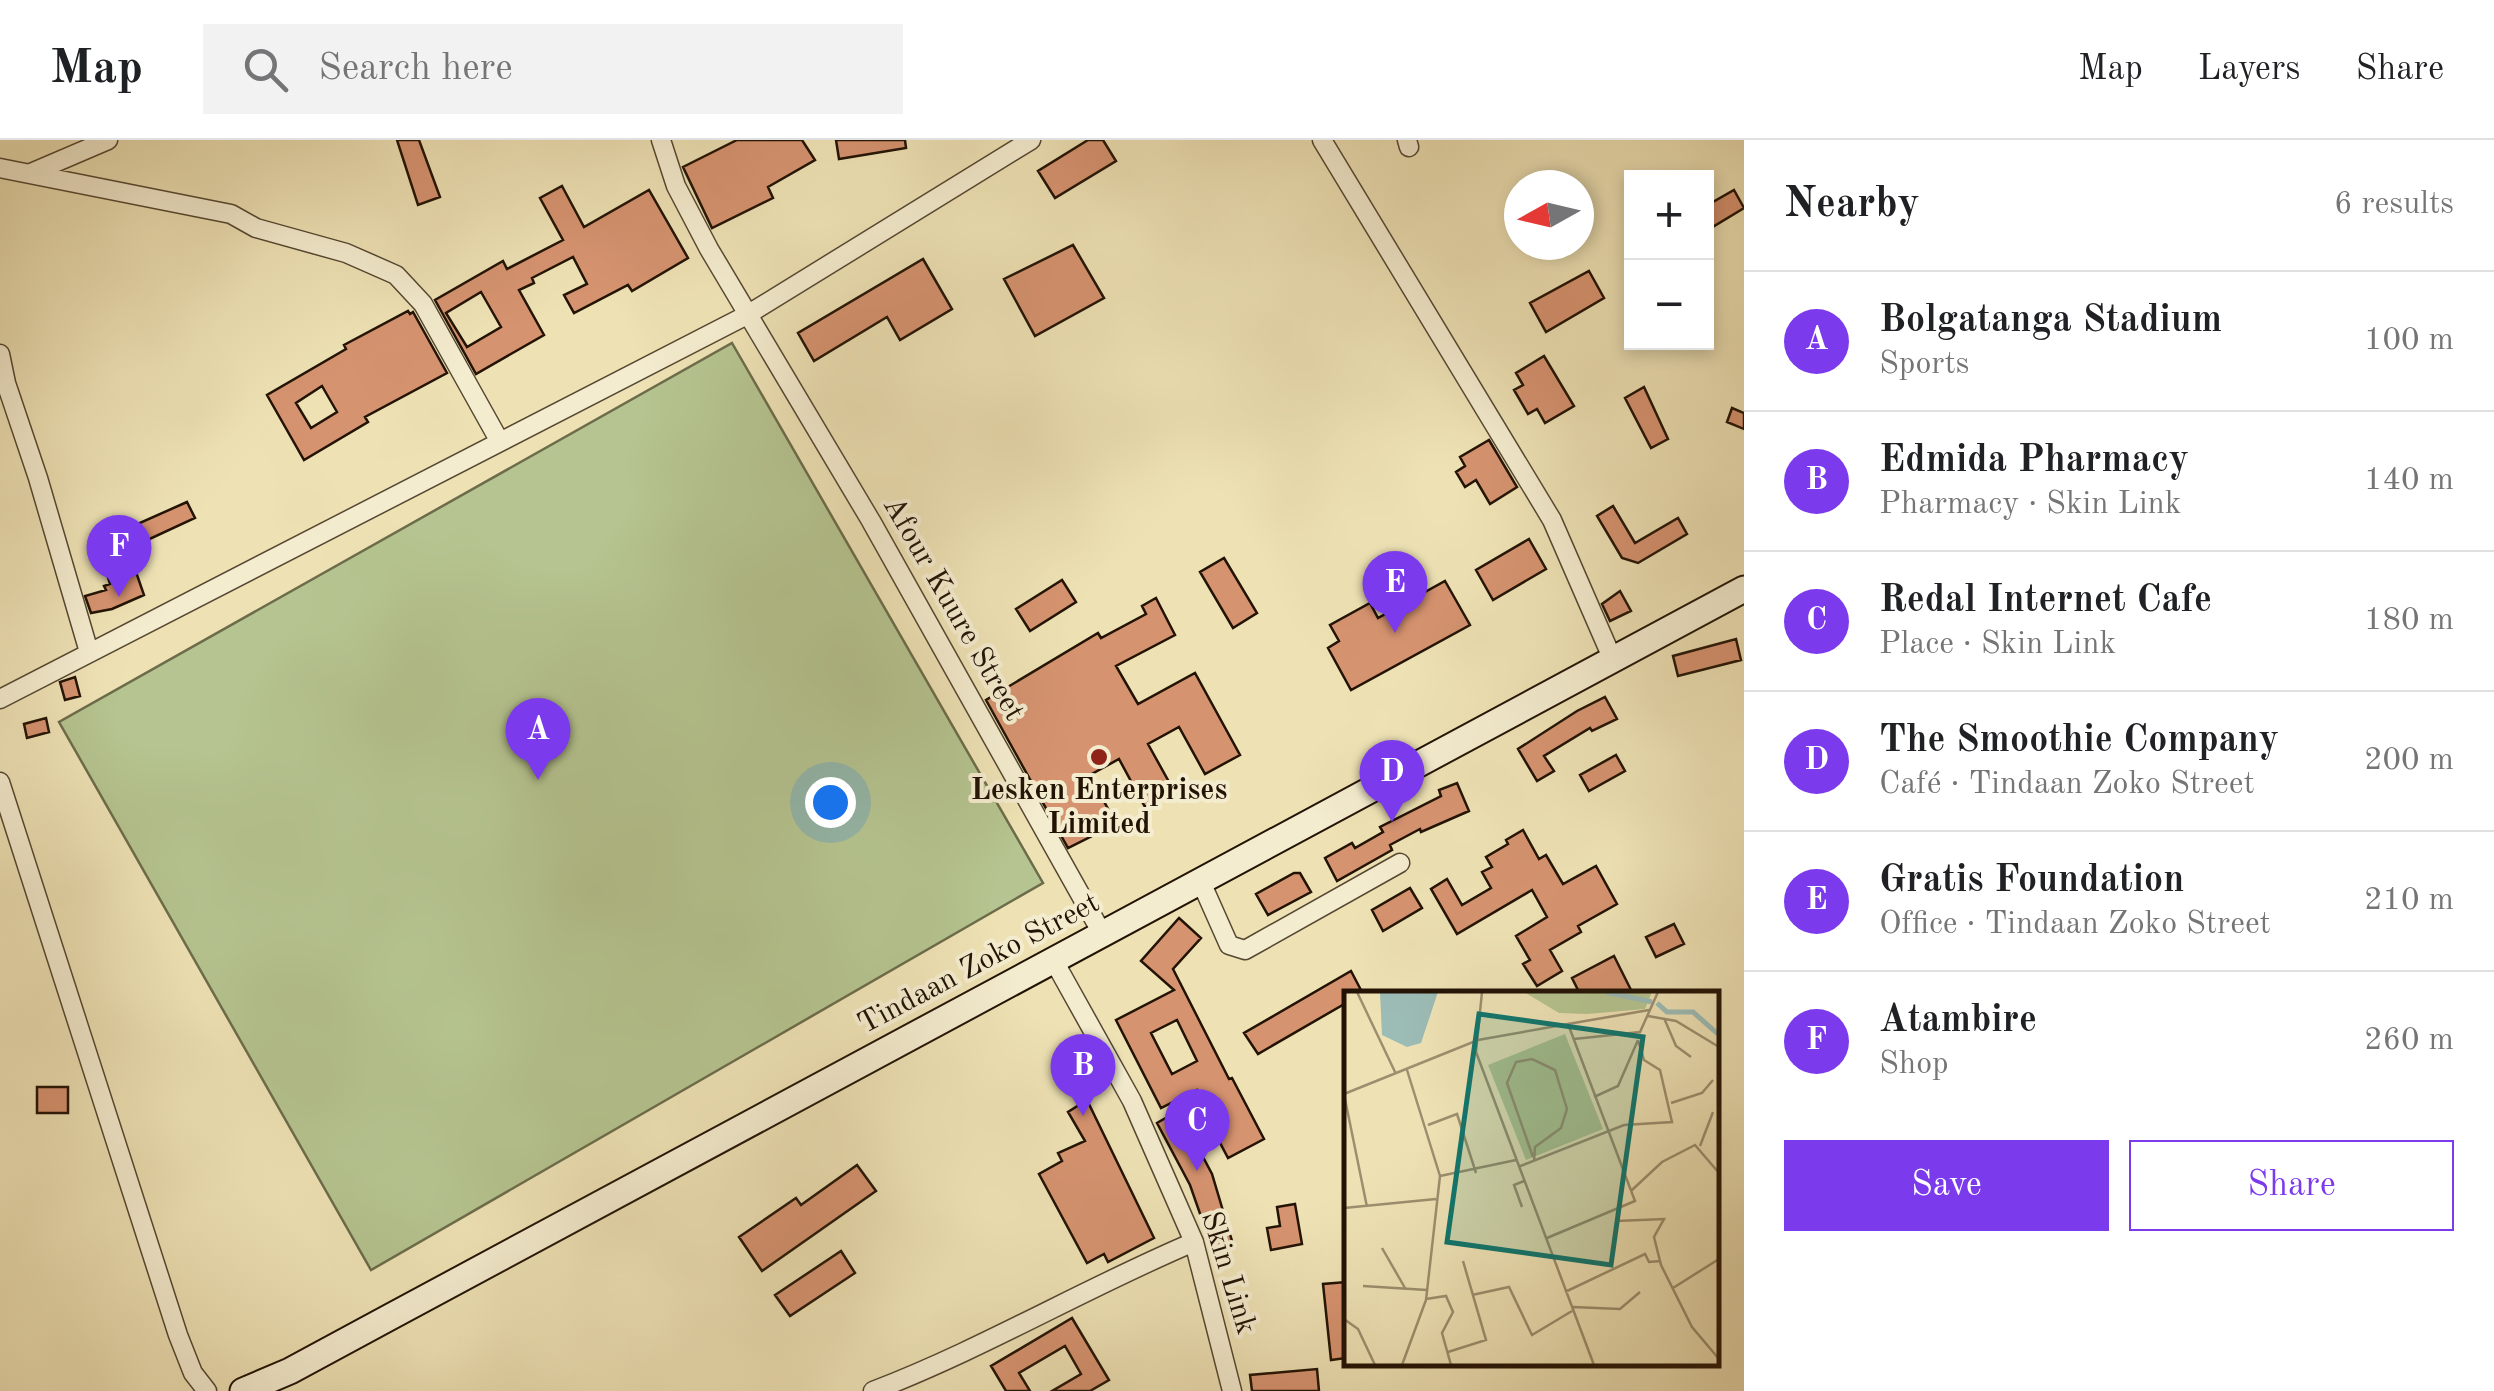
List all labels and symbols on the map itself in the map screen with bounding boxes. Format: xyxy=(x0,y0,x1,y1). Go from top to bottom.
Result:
north arrow xyxy=(1504,170,1594,260)
street label: Afour Kuure Street xyxy=(877,492,1029,726)
pin: F xyxy=(86,514,152,597)
pin: E xyxy=(1362,550,1428,633)
pin: A xyxy=(506,698,570,780)
pin: D xyxy=(1360,740,1424,822)
marker: Lesken Enterprises Limited xyxy=(1088,746,1110,768)
place label: Lesken Enterprises Limited xyxy=(971,776,1227,840)
your location xyxy=(805,777,856,828)
street label: Tindaan Zoko Street xyxy=(853,888,1105,1040)
inset map xyxy=(1344,991,1719,1366)
pin: B xyxy=(1050,1034,1116,1116)
pin: C xyxy=(1164,1088,1230,1171)
street label: Skin Link xyxy=(1195,1208,1261,1338)

